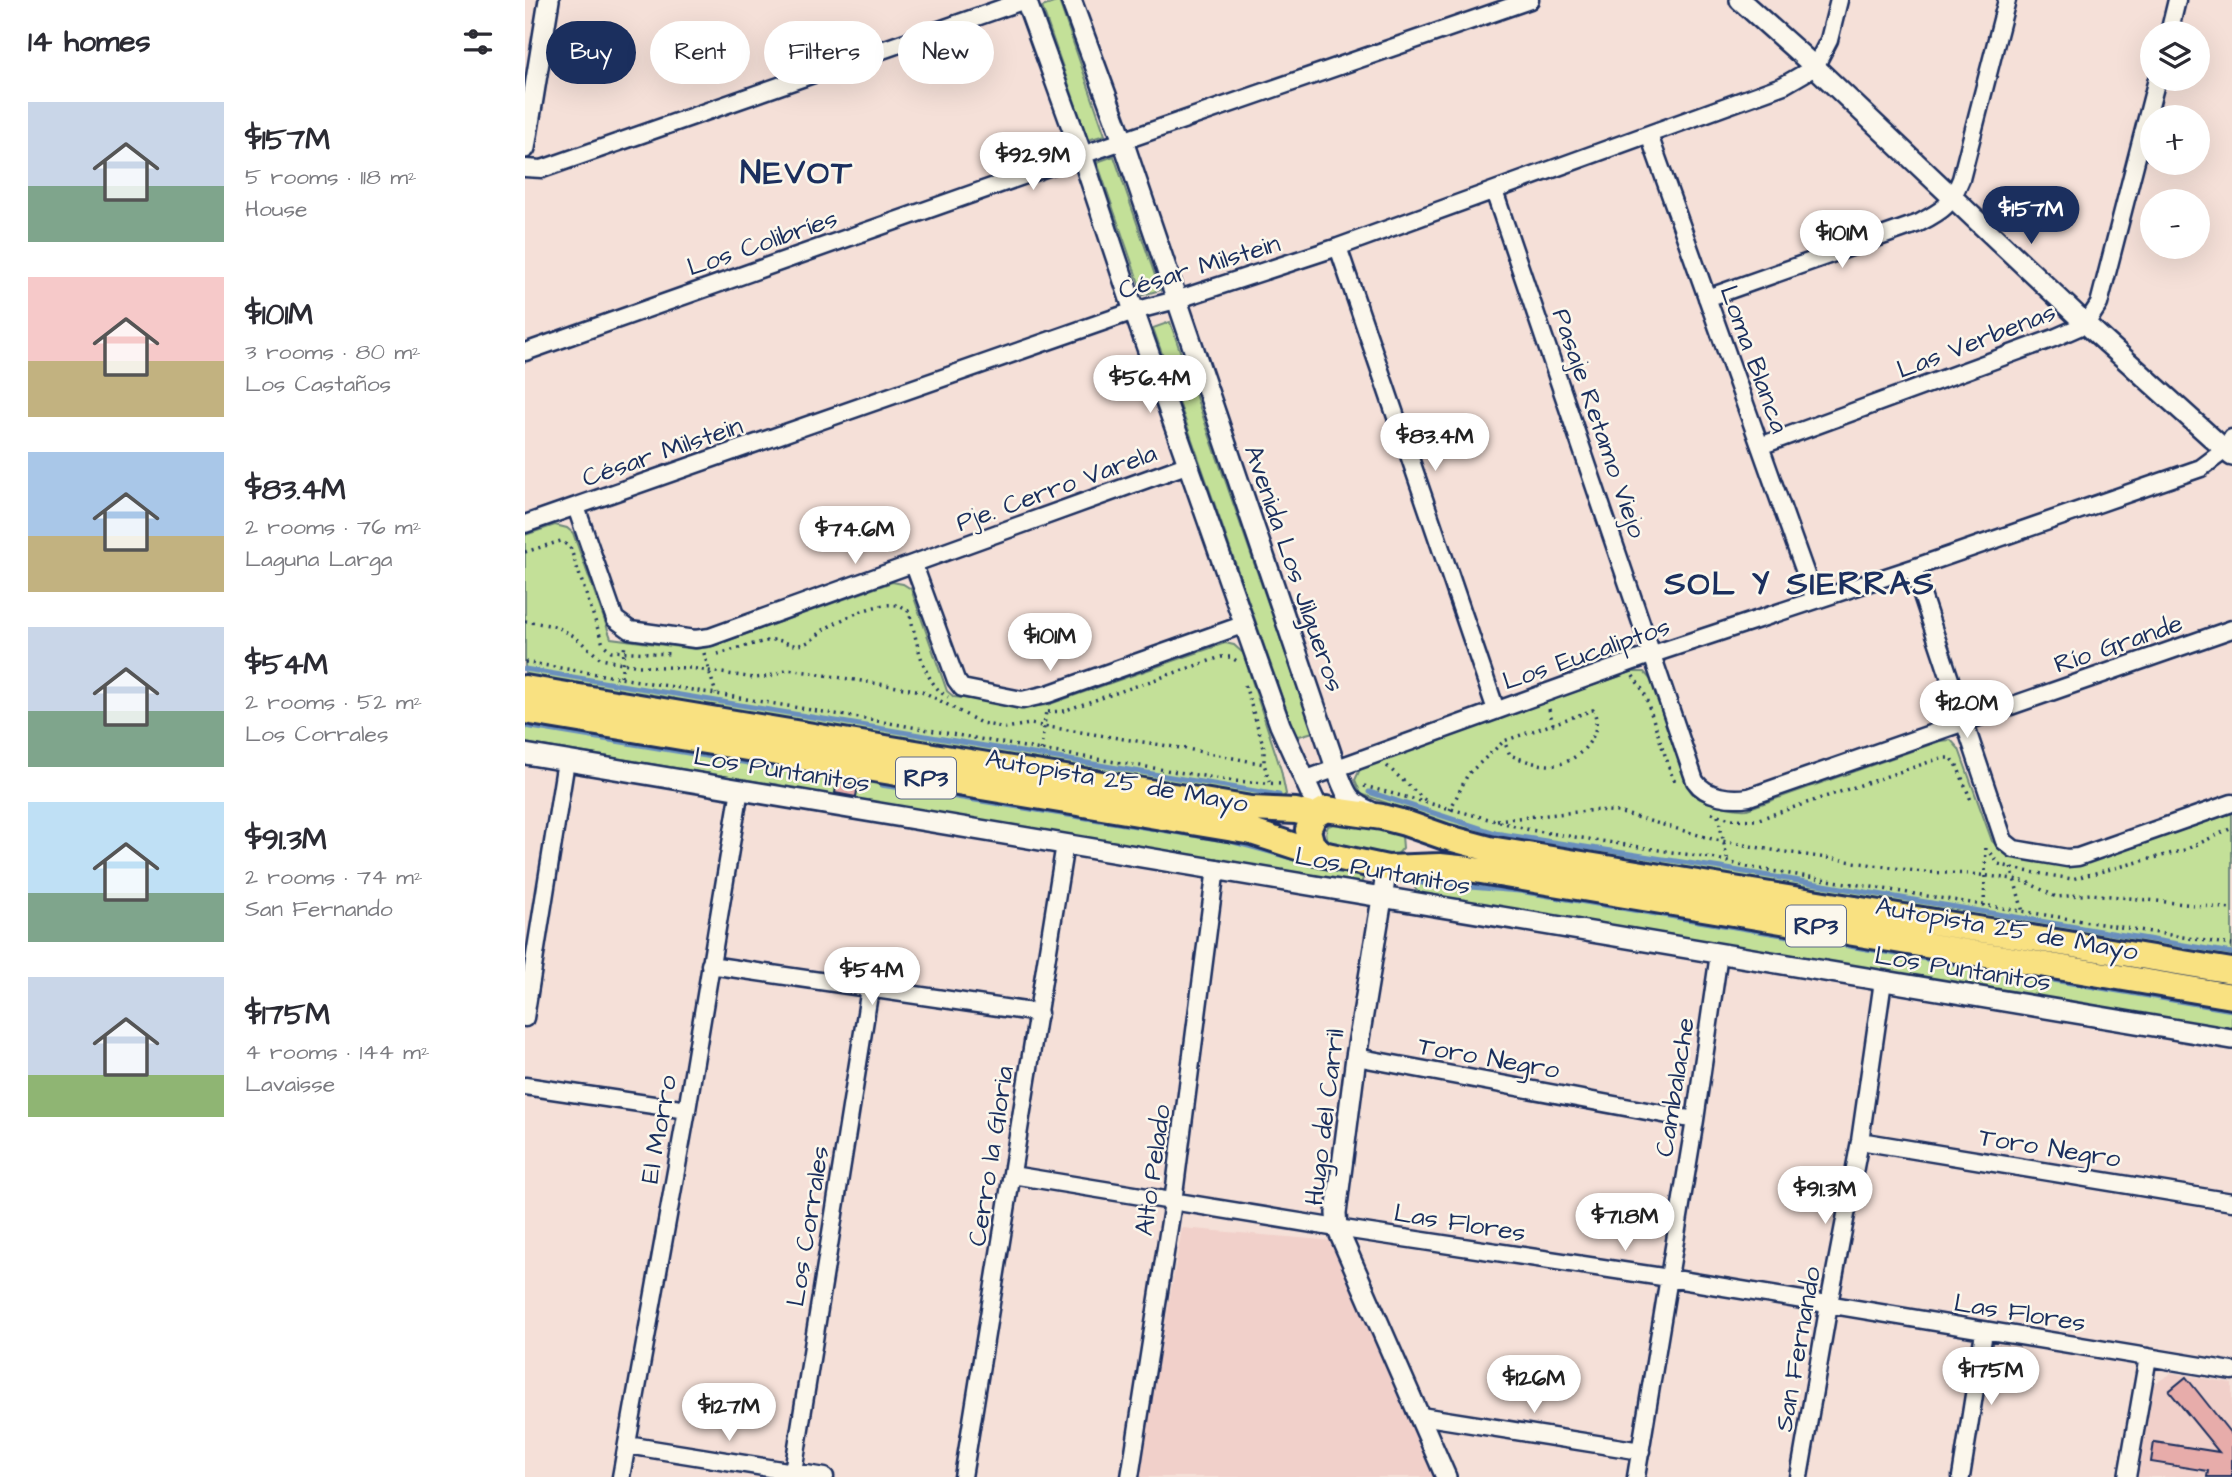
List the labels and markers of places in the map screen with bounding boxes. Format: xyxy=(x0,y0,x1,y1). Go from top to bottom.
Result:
pin: $92.9M xyxy=(976,132,1090,192)
pin: $157M xyxy=(1982,187,2080,246)
pin: $101M xyxy=(1793,210,1891,270)
pin: $56.4M xyxy=(1093,356,1207,415)
pin: $83.4M xyxy=(1378,414,1492,473)
pin: $74.6M xyxy=(798,506,912,566)
pin: $101M xyxy=(1001,614,1099,673)
pin: $120M xyxy=(1918,680,2016,740)
pin: $54M xyxy=(831,948,913,1007)
pin: $91.3M xyxy=(1768,1166,1882,1226)
pin: $71.8M xyxy=(1568,1194,1682,1253)
pin: $175M xyxy=(1942,1348,2040,1407)
pin: $126M xyxy=(1485,1356,1583,1415)
pin: $127M xyxy=(680,1384,778,1443)

